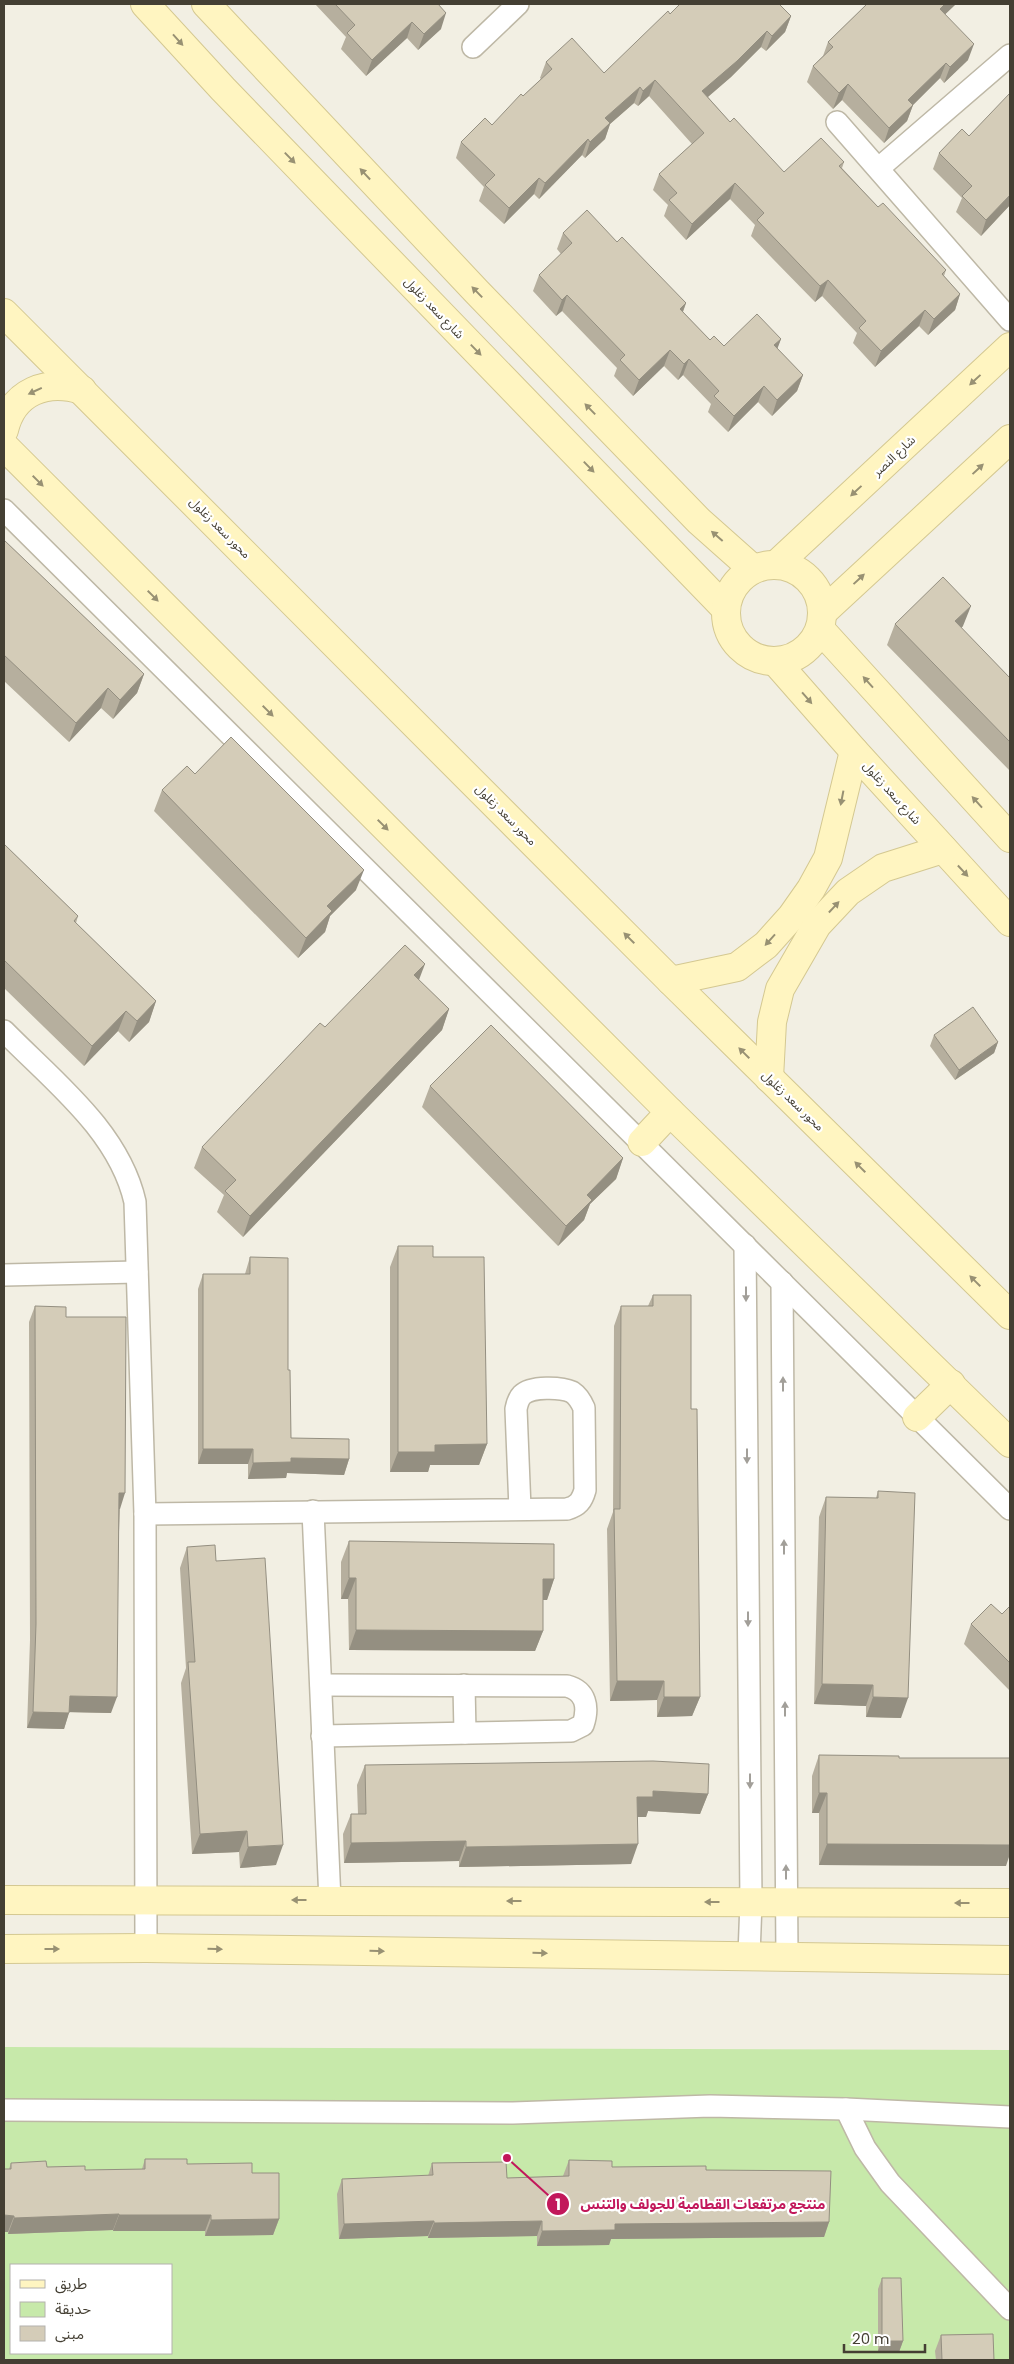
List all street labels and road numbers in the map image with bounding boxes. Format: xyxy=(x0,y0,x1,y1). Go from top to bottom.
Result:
street label: شارع سعد زغلول xyxy=(400,273,468,343)
street label: شارع النصر xyxy=(868,431,919,481)
street label: محور سعد زغلول xyxy=(186,493,255,562)
street label: شارع سعد زغلول xyxy=(859,757,925,829)
street label: محور سعد زغلول xyxy=(472,780,541,849)
street label: محور سعد زغلول xyxy=(759,1067,828,1135)

